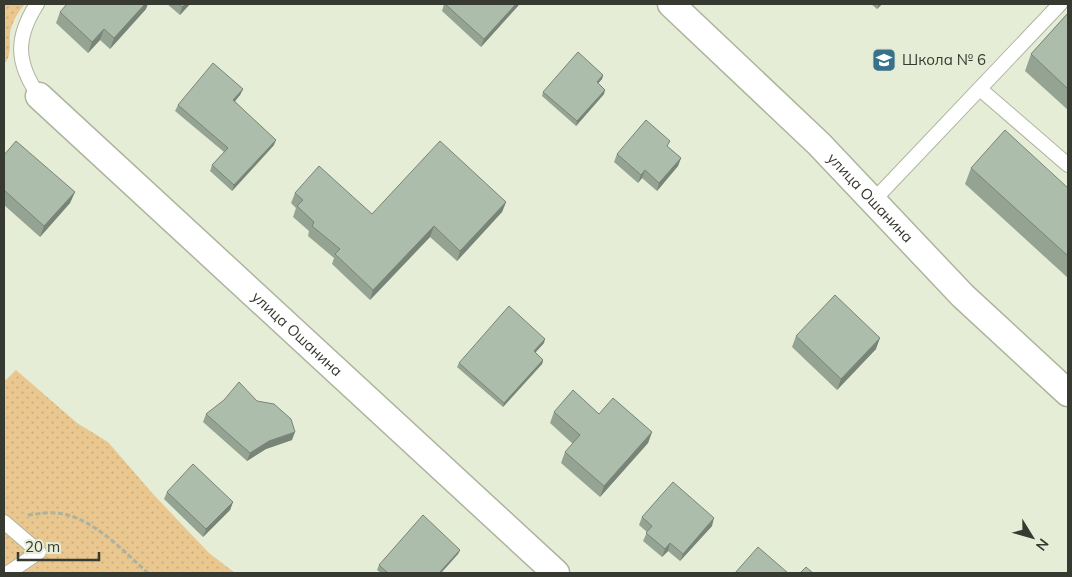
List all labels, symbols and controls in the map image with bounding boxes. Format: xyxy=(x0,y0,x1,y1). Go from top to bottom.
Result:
school or university icon: Школа № 6 xyxy=(871,47,897,73)
place label: Школа № 6 xyxy=(902,50,986,69)
street label: улица Ошанина xyxy=(823,149,917,246)
street label: улица Ошанина xyxy=(248,287,347,380)
north arrow xyxy=(1007,512,1057,562)
scale bar xyxy=(18,530,99,562)
text: N xyxy=(1032,535,1053,554)
text: 20 m xyxy=(25,537,60,556)

